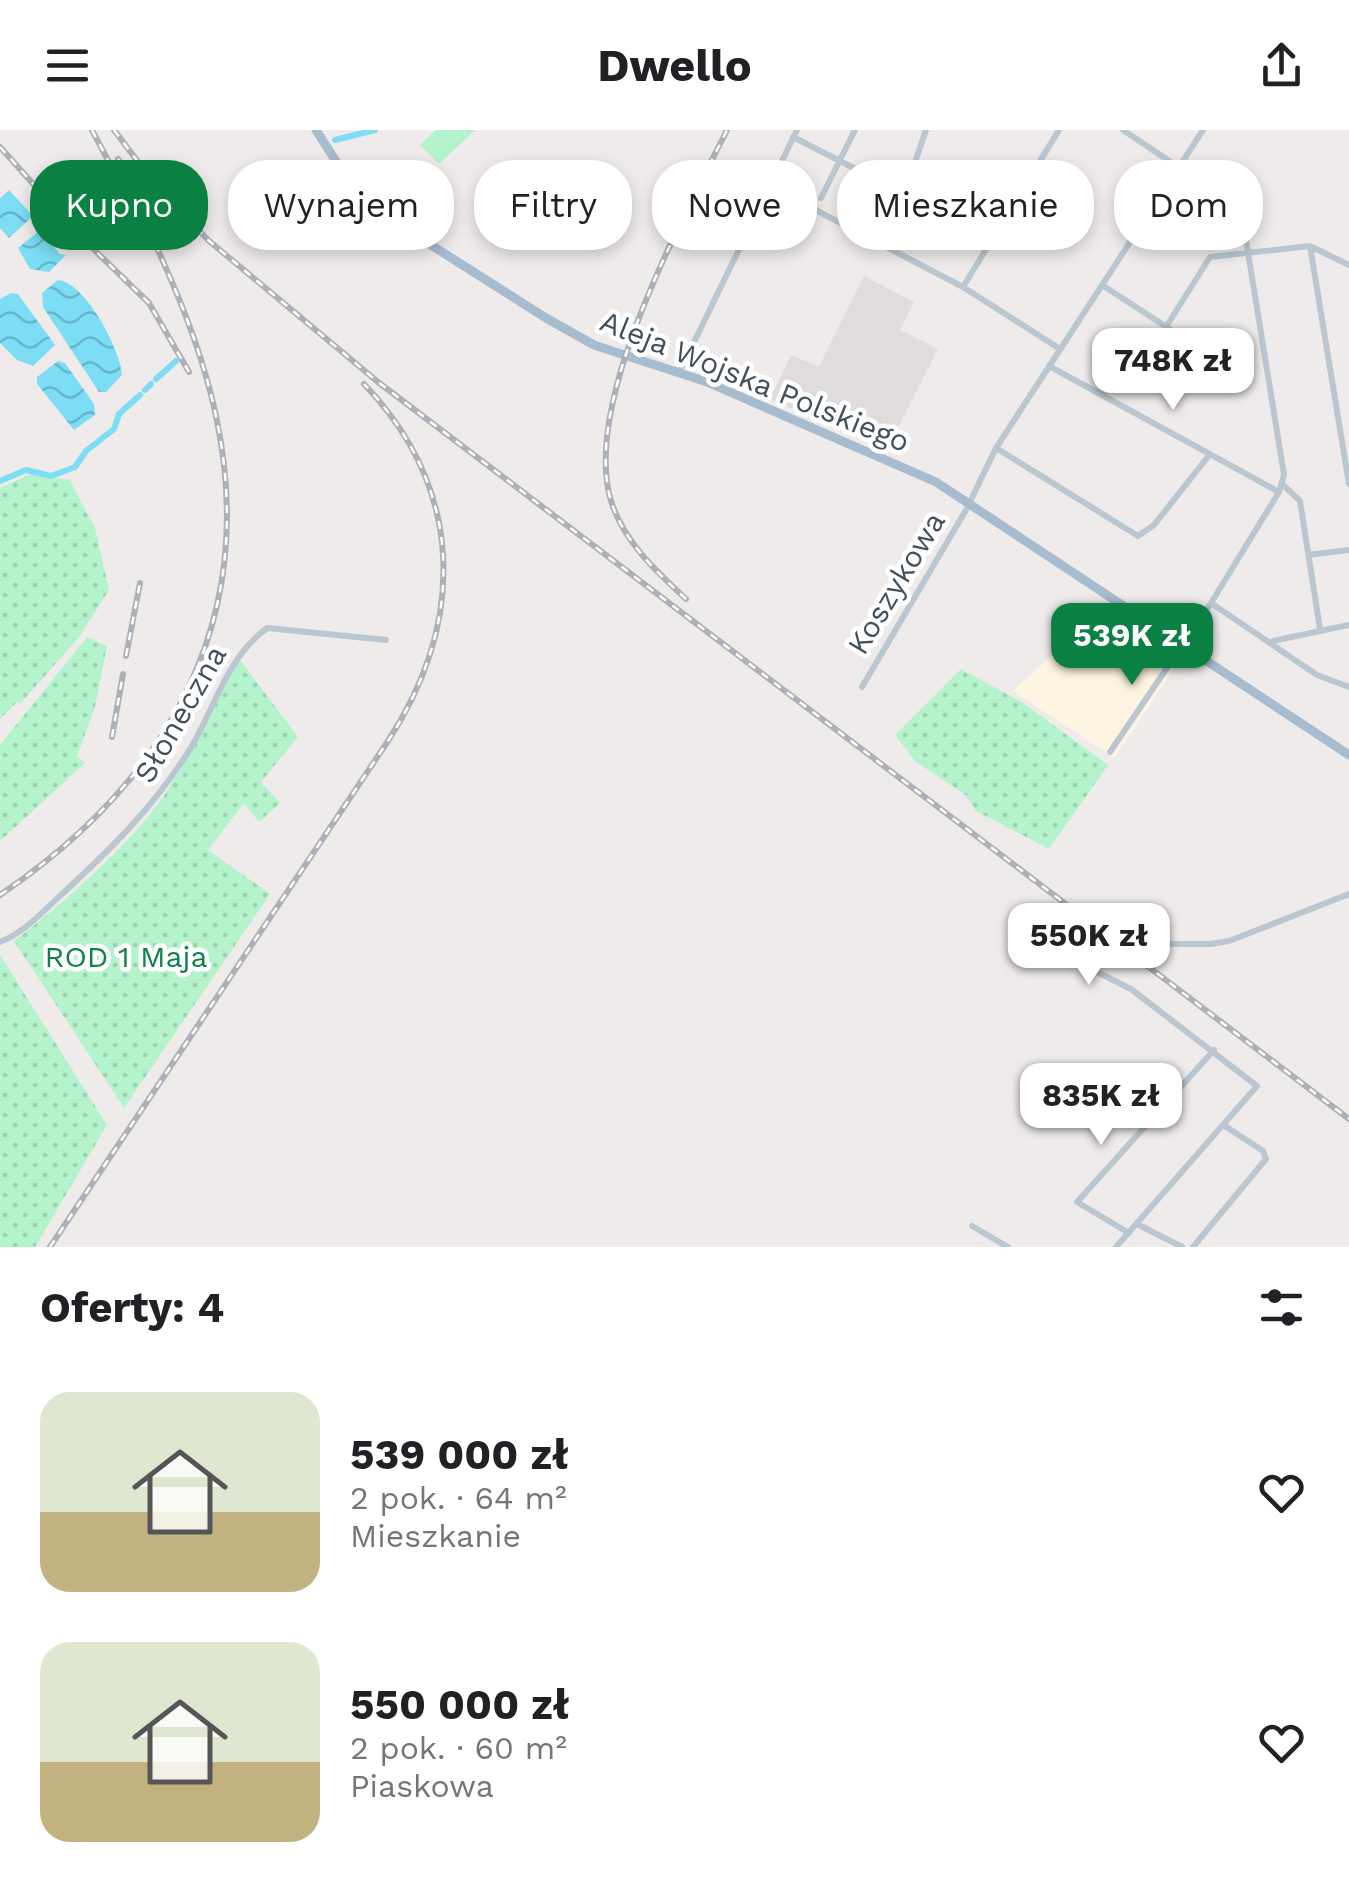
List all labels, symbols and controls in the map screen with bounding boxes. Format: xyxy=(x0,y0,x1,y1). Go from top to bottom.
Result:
icon: menu xyxy=(40,38,95,93)
icon: share xyxy=(1254,38,1309,93)
text: Dwello xyxy=(597,39,752,92)
chip: Kupno xyxy=(30,160,208,250)
chip: Wynajem xyxy=(228,160,454,250)
chip: Filtry xyxy=(474,160,632,250)
chip: Nowe xyxy=(652,160,817,250)
chip: Mieszkanie xyxy=(837,160,1094,250)
chip: Dom xyxy=(1114,160,1263,250)
street label: Aleja Wojska Polskiego xyxy=(595,303,915,459)
pin: 748K zł xyxy=(1081,328,1265,413)
text: 748K zł xyxy=(1114,341,1232,379)
street label: Koszykowa xyxy=(840,506,952,660)
pin: 539K zł xyxy=(1040,603,1224,688)
text: 539K zł xyxy=(1073,616,1191,654)
street label: Słoneczna xyxy=(127,639,233,789)
pin: 550K zł xyxy=(997,903,1181,988)
text: 550K zł xyxy=(1030,916,1148,954)
park label: ROD 1 Maja xyxy=(45,939,207,974)
pin: 835K zł xyxy=(1009,1063,1193,1148)
text: 835K zł xyxy=(1042,1076,1160,1114)
icon: filters xyxy=(1254,1280,1309,1335)
text: Oferty: 4 xyxy=(40,1283,224,1332)
text: 539 000 zł xyxy=(350,1430,569,1479)
icon: home xyxy=(120,1432,240,1552)
icon: heart xyxy=(1254,1465,1309,1520)
text: 2 pok. · 64 m² xyxy=(350,1479,567,1517)
text: Mieszkanie xyxy=(350,1517,521,1555)
text: 550 000 zł xyxy=(350,1680,570,1729)
icon: home xyxy=(120,1682,240,1802)
icon: heart xyxy=(1254,1715,1309,1770)
text: 2 pok. · 60 m² xyxy=(350,1729,567,1767)
text: Piaskowa xyxy=(350,1767,494,1805)

